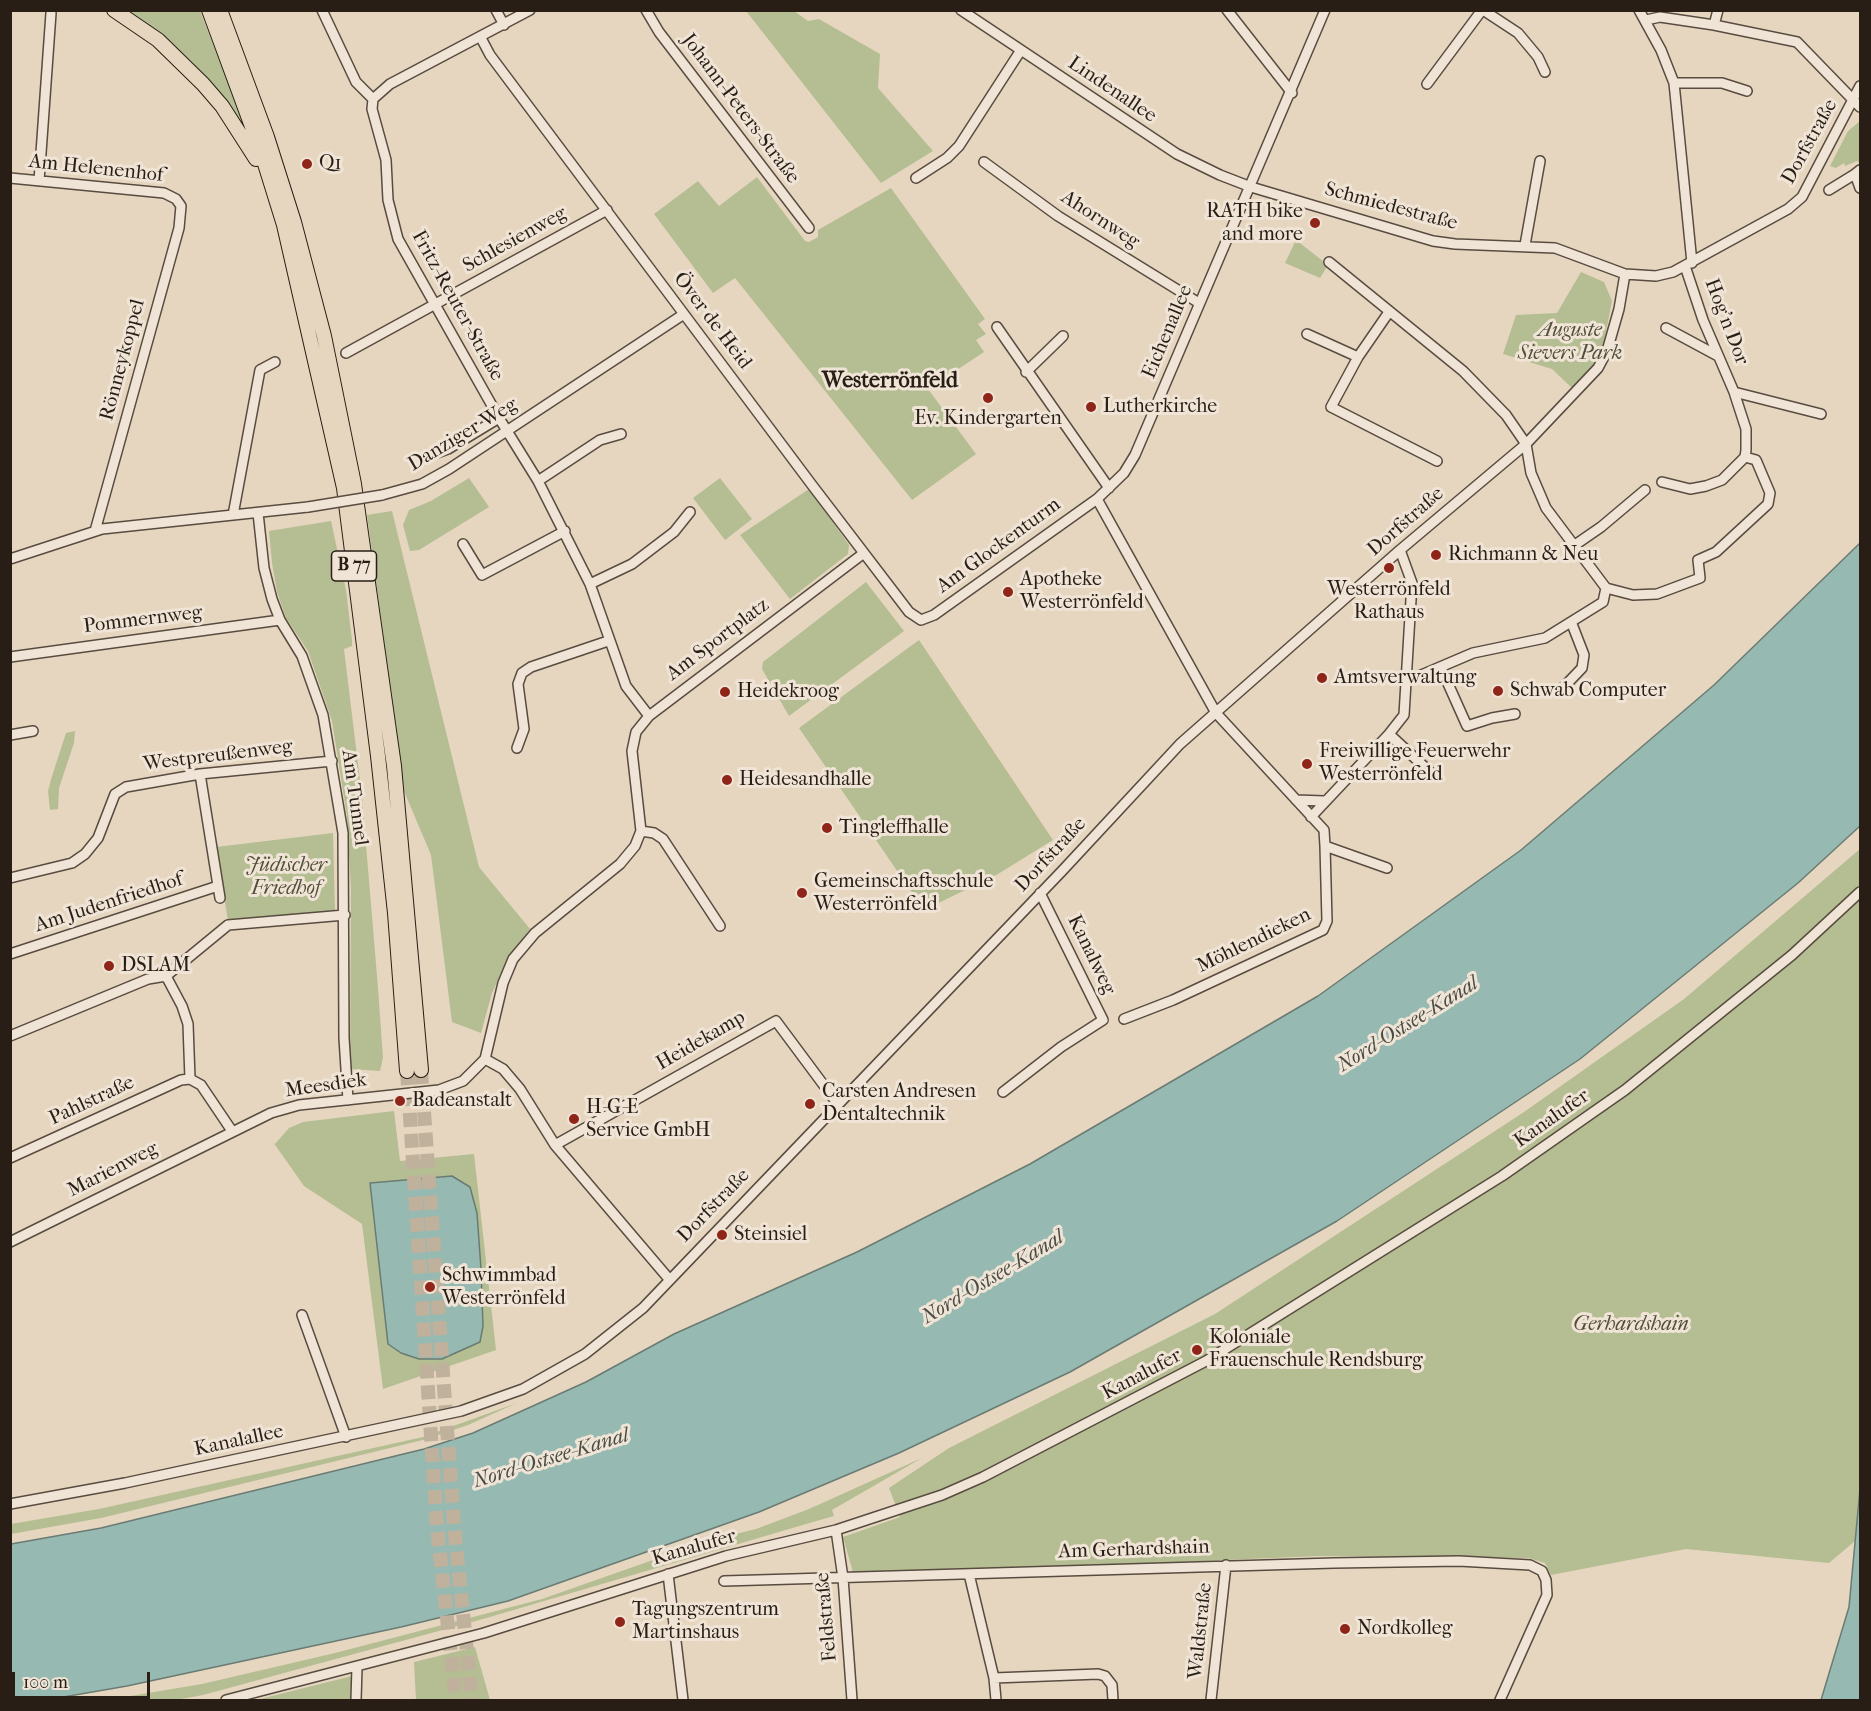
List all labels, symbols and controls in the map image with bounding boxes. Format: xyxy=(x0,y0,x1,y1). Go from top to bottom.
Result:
street label: Johann-Peters-Straße xyxy=(676,29,804,189)
street label: Lindenallee xyxy=(1063,52,1161,128)
street label: Dorfstraße xyxy=(1777,95,1843,189)
street label: Am Helenenhof xyxy=(27,150,165,188)
place label: Q1 xyxy=(319,152,342,176)
marker: Q1 xyxy=(300,157,314,171)
street label: Schmiedestraße xyxy=(1322,178,1460,236)
street label: Ahornweg xyxy=(1056,186,1144,254)
place label: RATH bike and more xyxy=(1206,200,1303,247)
street label: Schlesienweg xyxy=(459,202,571,278)
marker: RATH bike and more xyxy=(1308,216,1322,230)
street label: Fritz-Reuter-Straße xyxy=(406,227,508,385)
street label: Över de Heid xyxy=(668,268,756,374)
street label: Hog'n Dor xyxy=(1699,276,1753,368)
street label: Eichenallee xyxy=(1138,282,1198,382)
street label: Rönneykoppel xyxy=(95,297,151,423)
park label: Auguste Sievers Park xyxy=(1518,319,1622,366)
district label: Westerrönfeld xyxy=(822,369,958,395)
marker: Ev. Kindergarten xyxy=(981,391,995,405)
street label: Danziger Weg xyxy=(404,393,522,477)
place label: Lutherkirche xyxy=(1103,395,1217,419)
marker: Lutherkirche xyxy=(1084,400,1098,414)
place label: Ev. Kindergarten xyxy=(914,407,1062,431)
street label: Dorfstraße xyxy=(1363,482,1449,562)
street label: Am Glockenturm xyxy=(932,493,1066,599)
place label: Richmann & Neu xyxy=(1448,543,1598,567)
marker: Richmann & Neu xyxy=(1429,548,1443,562)
road number: B 77 xyxy=(332,551,376,581)
marker: Westerrönfeld Rathaus xyxy=(1382,561,1396,575)
place label: Apotheke Westerrönfeld xyxy=(1020,568,1144,615)
place label: Westerrönfeld Rathaus xyxy=(1327,578,1451,625)
marker: Apotheke Westerrönfeld xyxy=(1001,585,1015,599)
street label: Am Sportplatz xyxy=(662,594,774,686)
street label: Pommernweg xyxy=(82,601,204,639)
place label: Amtsverwaltung xyxy=(1334,666,1476,690)
marker: Amtsverwaltung xyxy=(1315,671,1329,685)
place label: Schwab Computer xyxy=(1510,679,1666,703)
place label: Heidekroog xyxy=(737,680,839,704)
marker: Schwab Computer xyxy=(1491,684,1505,698)
marker: Heidekroog xyxy=(718,685,732,699)
street label: Westpreußenweg xyxy=(142,735,294,777)
place label: Freiwillige Feuerwehr Westerrönfeld xyxy=(1319,740,1510,787)
street label: Am Tunnel xyxy=(335,748,373,848)
marker: Freiwillige Feuerwehr Westerrönfeld xyxy=(1300,757,1314,771)
place label: Heidesandhalle xyxy=(739,768,871,792)
marker: Heidesandhalle xyxy=(720,773,734,787)
street label: Dorfstraße xyxy=(1010,813,1092,897)
place label: Tingleffhalle xyxy=(839,816,949,840)
marker: Tingleffhalle xyxy=(820,821,834,835)
park label: Jüdischer Friedhof xyxy=(245,854,327,901)
street label: Am Judenfriedhof xyxy=(32,868,186,938)
place label: Gemeinschaftsschule Westerrönfeld xyxy=(814,870,993,917)
marker: Gemeinschaftsschule Westerrönfeld xyxy=(795,886,809,900)
street label: Möhlendieken xyxy=(1193,903,1315,979)
street label: Kanalweg xyxy=(1062,911,1120,999)
place label: DSLAM xyxy=(121,954,190,978)
marker: DSLAM xyxy=(102,959,116,973)
water label: Nord-Ostsee-Kanal xyxy=(1333,972,1483,1078)
street label: Heidekamp xyxy=(652,1006,750,1076)
street label: Meesdiek xyxy=(284,1068,368,1104)
street label: Pahlstraße xyxy=(46,1071,138,1131)
place label: Carsten Andresen Dentaltechnik xyxy=(822,1080,976,1127)
street label: Kanalufer xyxy=(1510,1084,1594,1154)
place label: Badeanstalt xyxy=(412,1089,512,1113)
marker: Badeanstalt xyxy=(393,1094,407,1108)
place label: H-G-E Service GmbH xyxy=(586,1096,710,1143)
marker: Carsten Andresen Dentaltechnik xyxy=(803,1097,817,1111)
marker: H-G-E Service GmbH xyxy=(567,1112,581,1126)
street label: Marienweg xyxy=(64,1137,162,1203)
street label: Dorfstraße xyxy=(673,1164,755,1248)
place label: Steinsiel xyxy=(734,1223,807,1247)
water label: Nord-Ostsee-Kanal xyxy=(917,1226,1069,1330)
marker: Steinsiel xyxy=(715,1228,729,1242)
place label: Schwimmbad Westerrönfeld xyxy=(442,1264,566,1311)
marker: Schwimmbad Westerrönfeld xyxy=(423,1280,437,1294)
park label: Gerhardshain xyxy=(1573,1313,1689,1337)
place label: Koloniale Frauenschule Rendsburg xyxy=(1209,1326,1423,1373)
marker: Koloniale Frauenschule Rendsburg xyxy=(1190,1343,1204,1357)
street label: Kanalufer xyxy=(1098,1344,1186,1406)
street label: Kanalallee xyxy=(192,1420,286,1462)
water label: Nord-Ostsee-Kanal xyxy=(470,1423,632,1495)
street label: Kanalufer xyxy=(649,1525,739,1571)
street label: Am Gerhardshain xyxy=(1058,1535,1210,1565)
street label: Feldstraße xyxy=(811,1571,843,1663)
street label: Waldstraße xyxy=(1184,1582,1218,1680)
place label: Tagungszentrum Martinshaus xyxy=(632,1598,779,1645)
marker: Tagungszentrum Martinshaus xyxy=(613,1615,627,1629)
place label: Nordkolleg xyxy=(1357,1617,1452,1641)
marker: Nordkolleg xyxy=(1338,1622,1352,1636)
scale bar xyxy=(15,1660,153,1698)
text: 100 m xyxy=(23,1672,68,1693)

